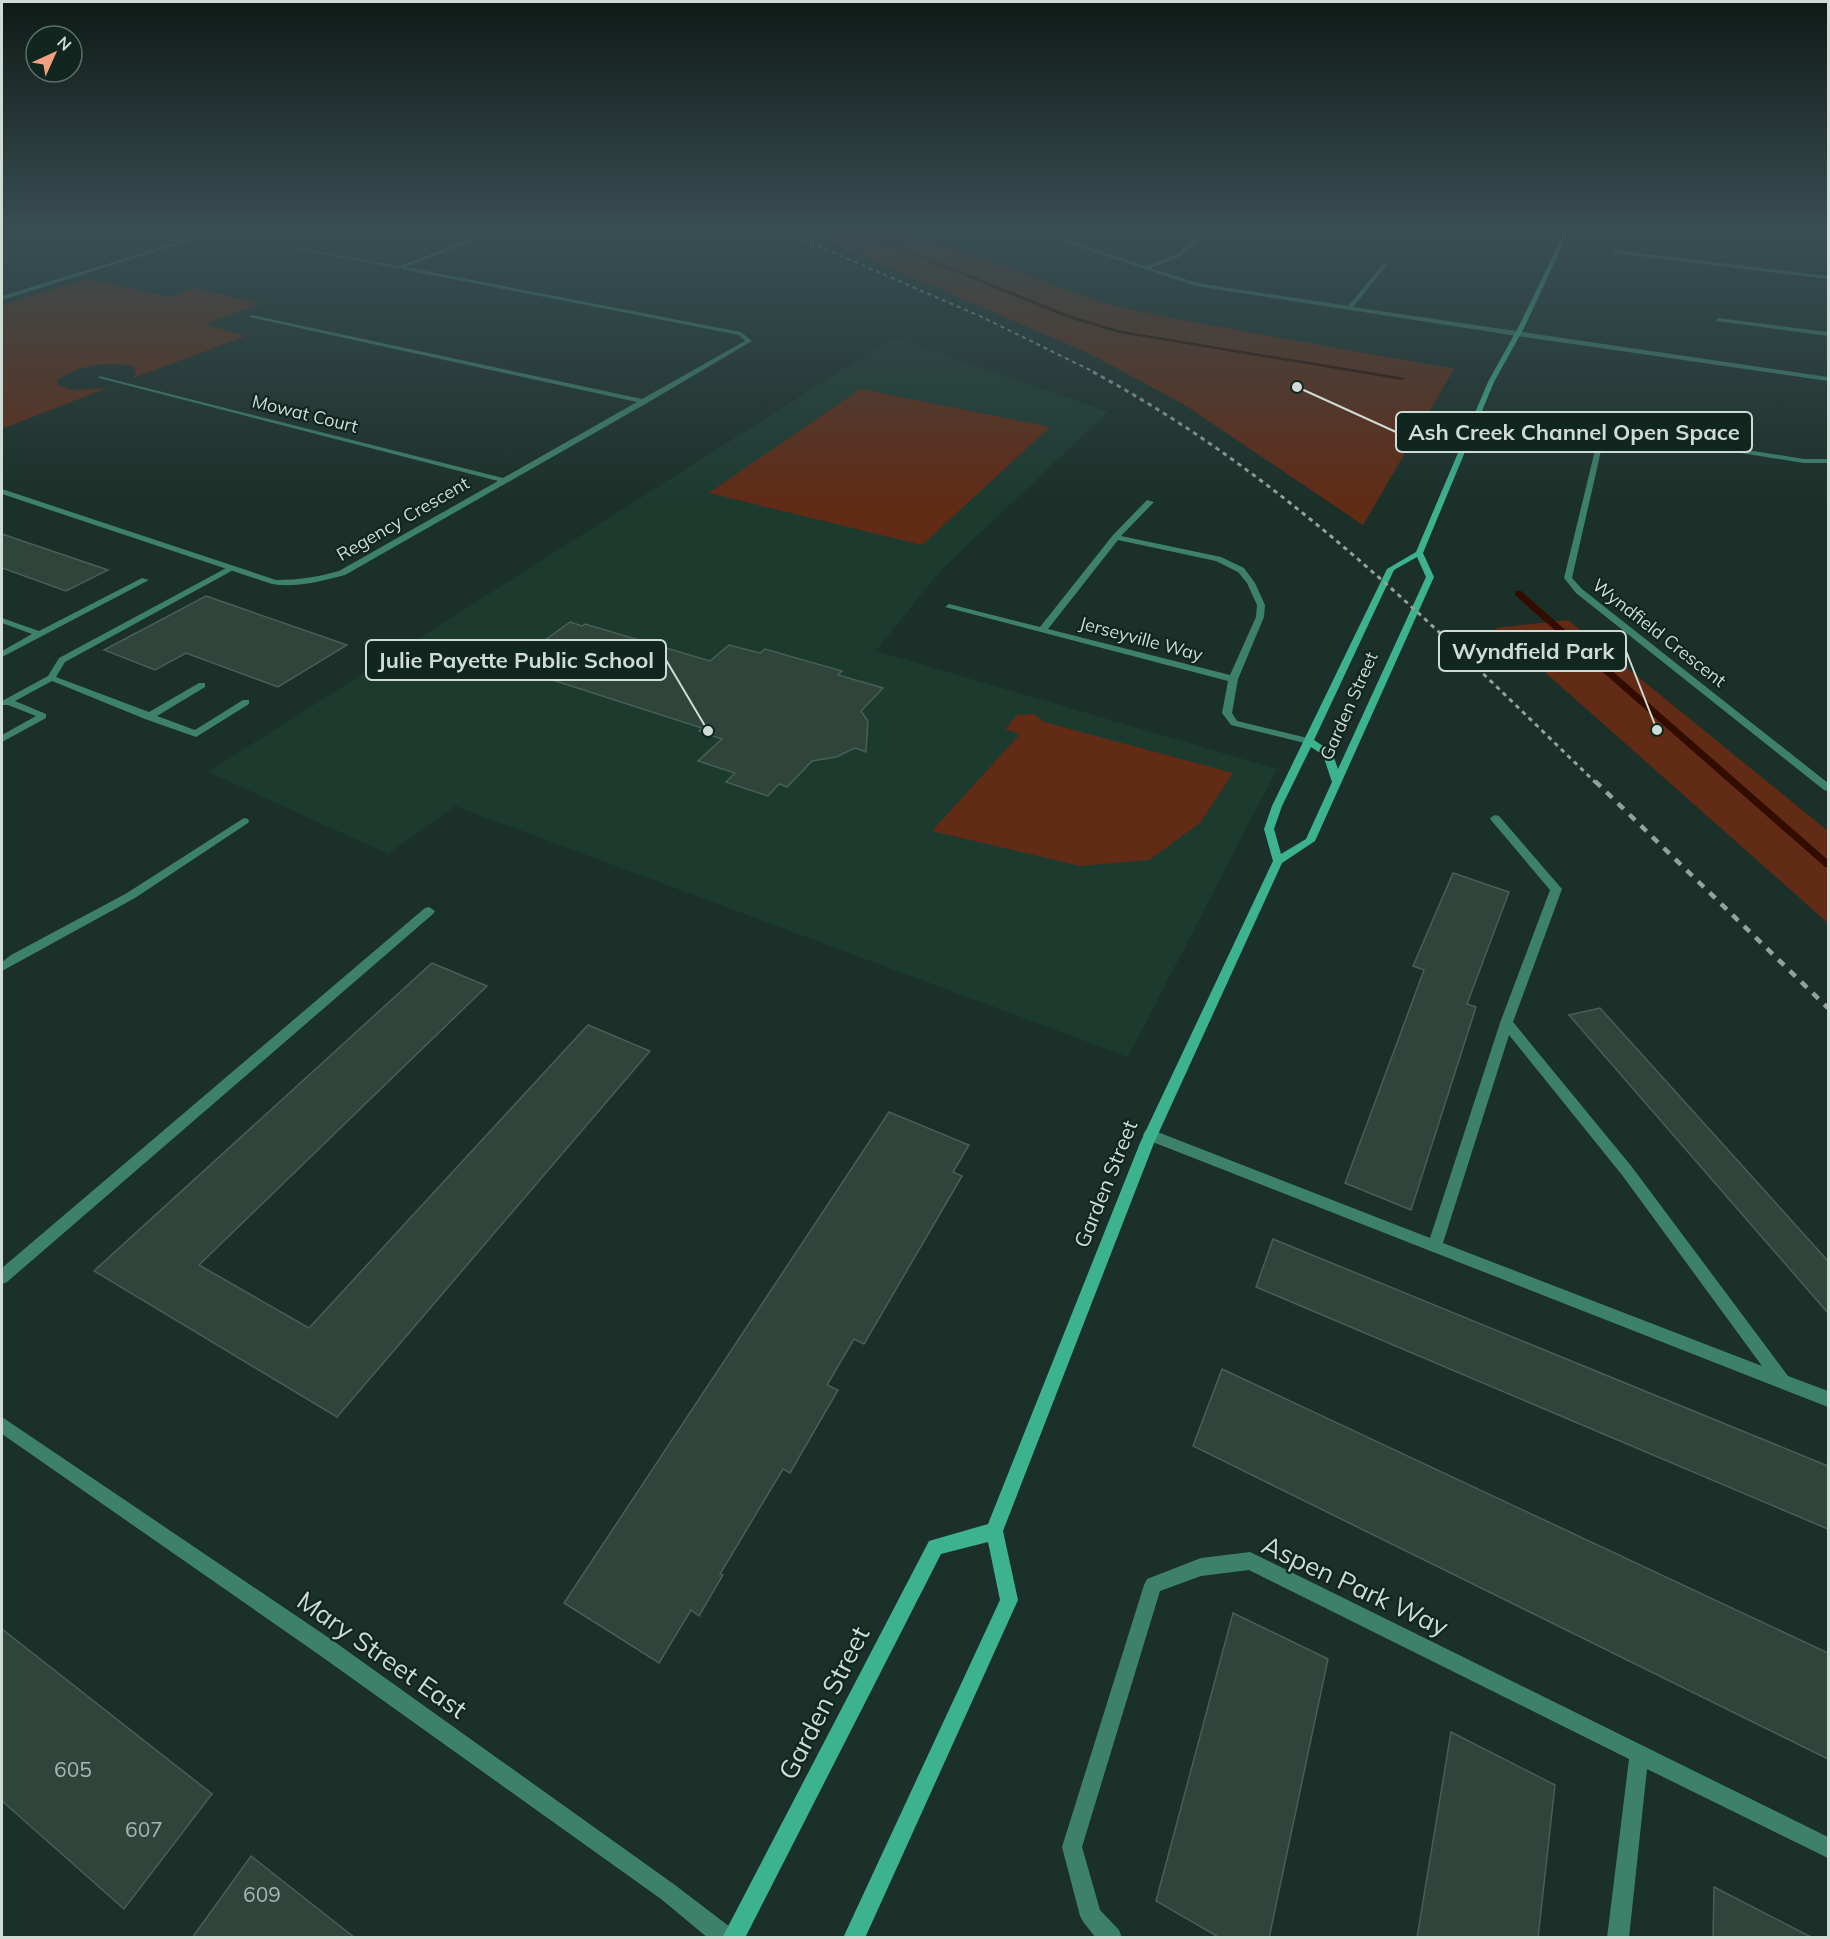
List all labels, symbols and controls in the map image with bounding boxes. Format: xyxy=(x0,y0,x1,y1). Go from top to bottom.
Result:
north arrow xyxy=(24,24,84,84)
text: N xyxy=(53,32,76,55)
street label: Mowat Court xyxy=(250,389,361,438)
callout: Ash Creek Channel Open Space xyxy=(1396,412,1752,452)
text: Ash Creek Channel Open Space xyxy=(1408,418,1740,446)
street label: Regency Crescent xyxy=(332,471,473,566)
street label: Wyndfield Crescent xyxy=(1588,573,1731,692)
street label: Jerseyville Way xyxy=(1077,611,1206,666)
callout: Wyndfield Park xyxy=(1439,631,1626,671)
text: Wyndfield Park xyxy=(1452,637,1615,665)
callout: Julie Payette Public School xyxy=(366,640,666,680)
text: Julie Payette Public School xyxy=(378,646,654,674)
street label: Garden Street xyxy=(1314,648,1383,763)
street label: Garden Street xyxy=(1068,1116,1142,1251)
street label: Aspen Park Way xyxy=(1257,1528,1454,1643)
street label: Mary Street East xyxy=(291,1584,474,1725)
street label: Garden Street xyxy=(771,1621,876,1785)
house number: 605 xyxy=(54,1756,92,1782)
house number: 607 xyxy=(125,1816,163,1842)
house number: 609 xyxy=(243,1881,281,1907)

